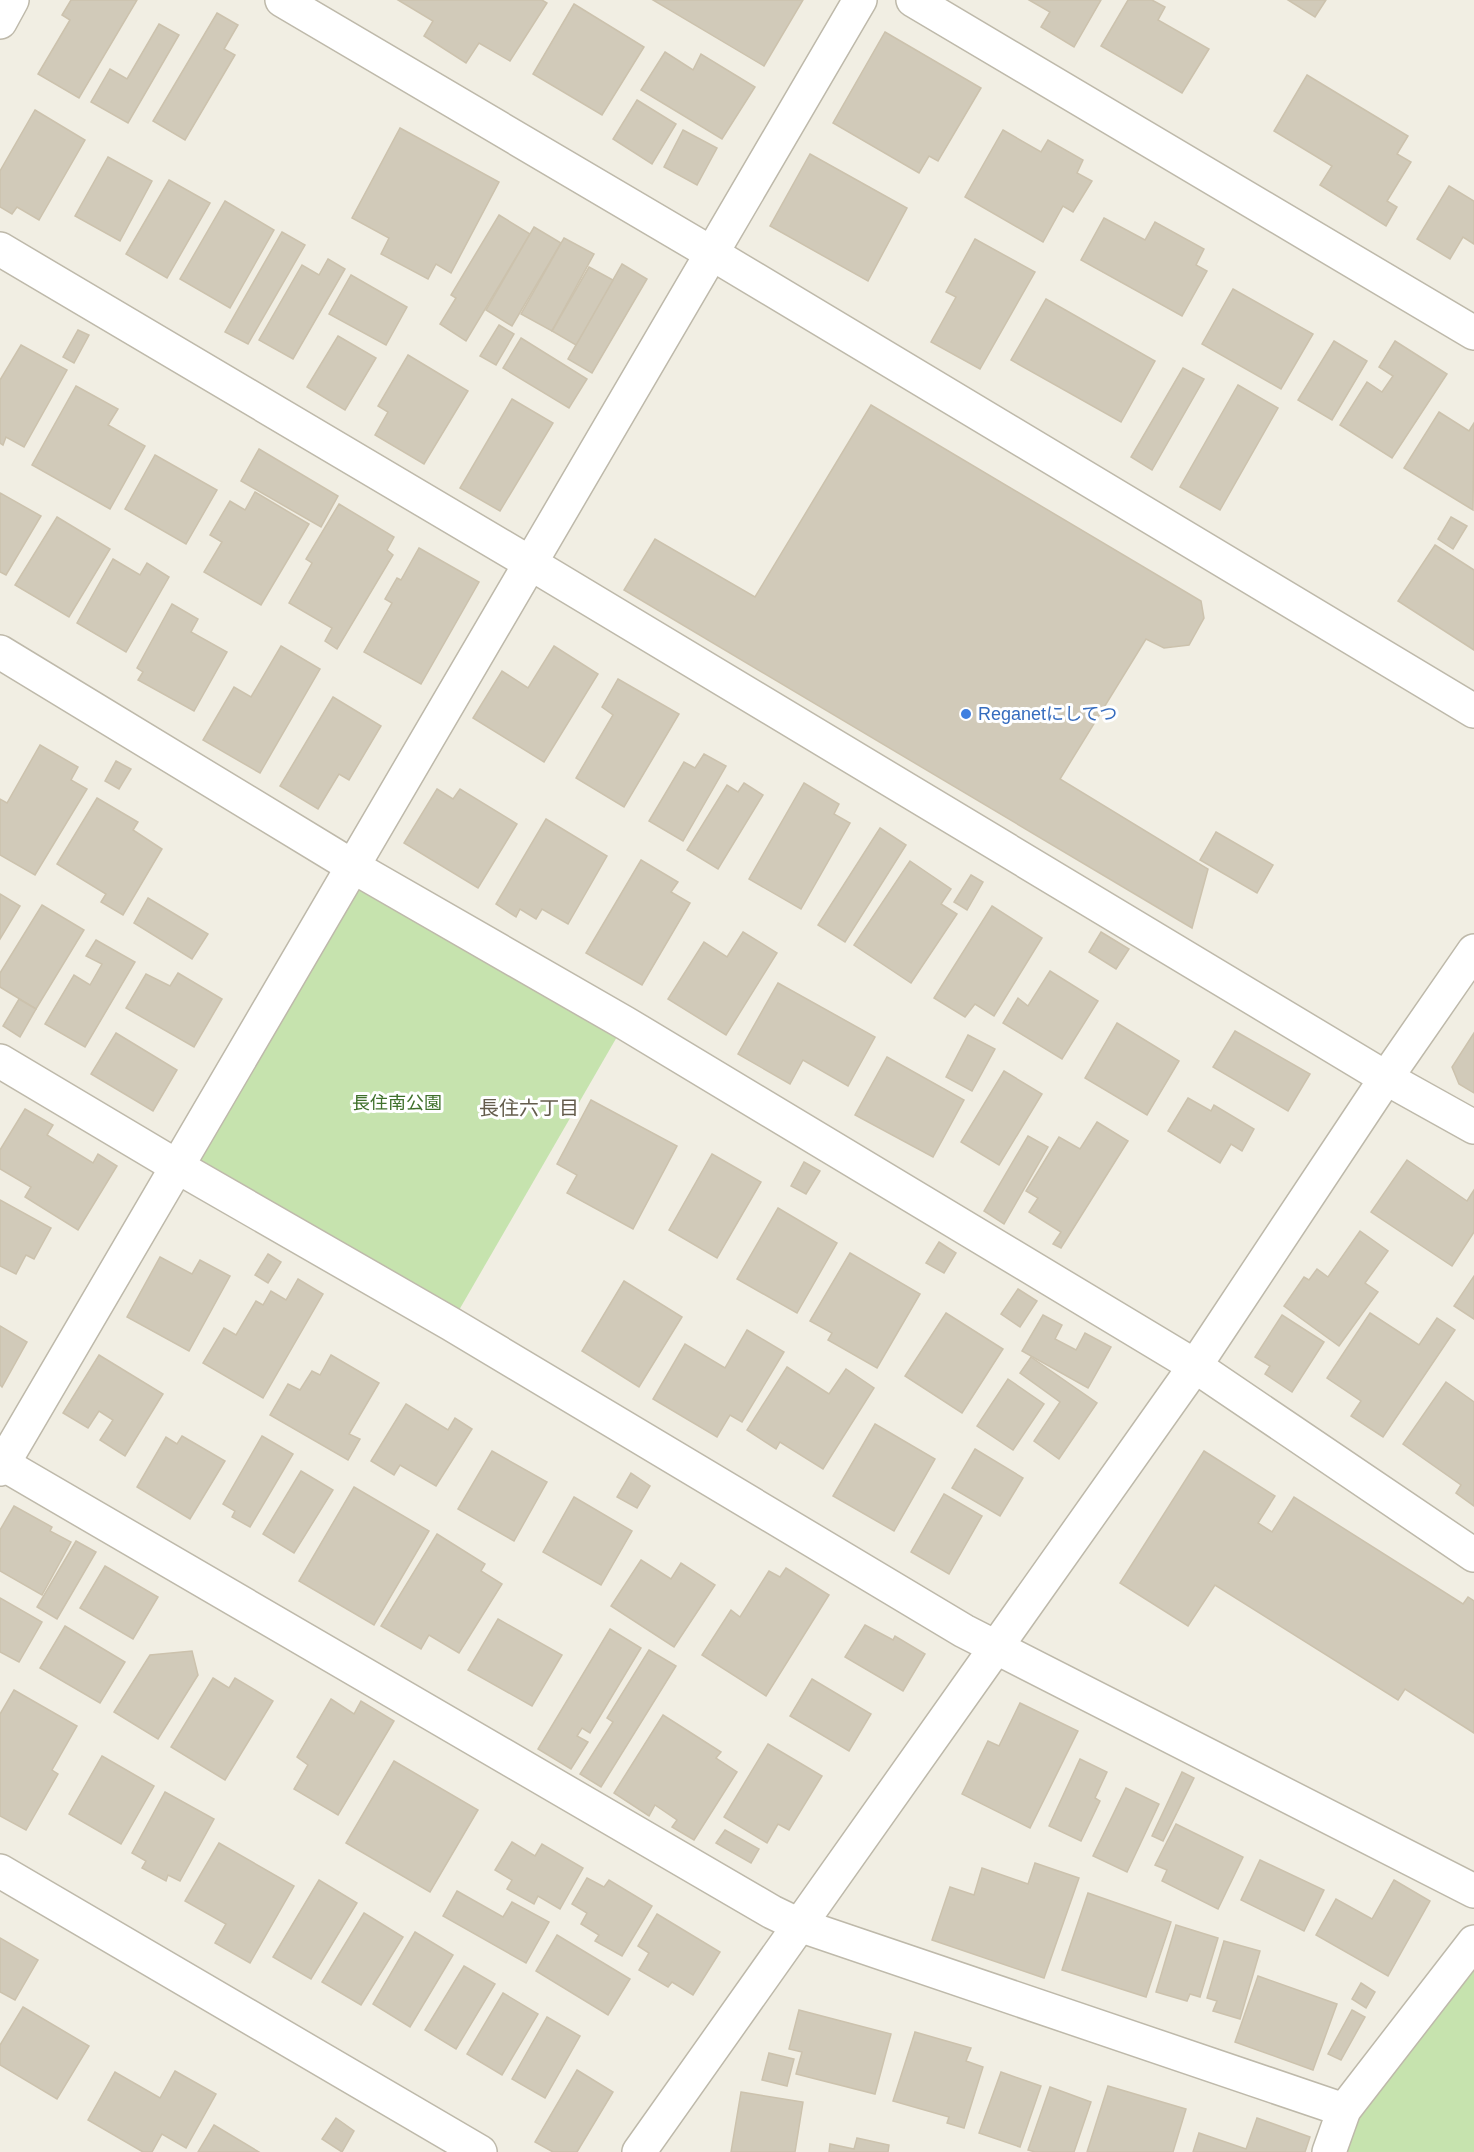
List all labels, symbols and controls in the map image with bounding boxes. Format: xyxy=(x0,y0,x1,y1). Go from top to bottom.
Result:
place label: Reganetにしてつ xyxy=(978,704,1117,724)
marker: Reganetにしてつ xyxy=(959,707,973,721)
park label: 長住南公園 xyxy=(352,1093,442,1113)
district label: 長住六丁目 xyxy=(479,1097,579,1119)

